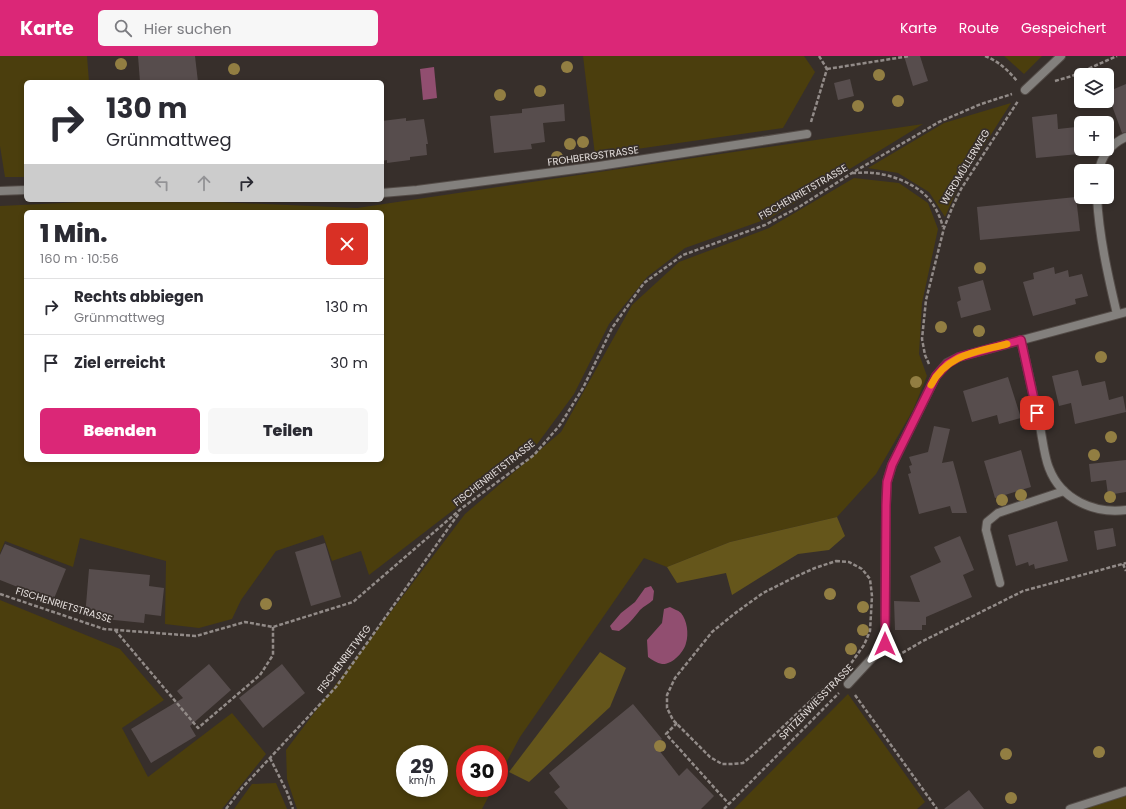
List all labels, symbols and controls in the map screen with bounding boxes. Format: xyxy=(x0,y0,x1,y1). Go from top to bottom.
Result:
search box xyxy=(98,10,378,46)
text: Karte xyxy=(20,15,74,42)
icon: search xyxy=(112,17,134,39)
text: Hier suchen xyxy=(144,18,232,39)
text: Karte xyxy=(900,18,937,38)
text: Route xyxy=(959,18,999,38)
text: Gespeichert xyxy=(1021,18,1106,38)
map controls xyxy=(1074,68,1114,204)
button: layers xyxy=(1074,68,1114,108)
text: 130 m xyxy=(106,89,187,128)
icon: right xyxy=(40,96,92,148)
button: + xyxy=(1074,116,1114,156)
street label: WERDMÜLLERWEG xyxy=(936,126,994,208)
text: Grünmattweg xyxy=(106,127,232,152)
street label: FROHBERGSTRASSE xyxy=(546,142,640,170)
street label: FISCHENRIETSTRASSE xyxy=(756,160,850,224)
button: − xyxy=(1074,164,1114,204)
icon: left xyxy=(151,172,173,194)
icon: ahead xyxy=(193,172,215,194)
icon: right xyxy=(235,172,257,194)
text: 1 Min. xyxy=(40,217,107,250)
button: close xyxy=(326,223,368,265)
text: 160 m · 10:56 xyxy=(40,249,119,268)
text: Rechts abbiegen xyxy=(74,286,204,307)
icon: right xyxy=(40,296,62,318)
text: 130 m xyxy=(325,296,368,317)
text: Grünmattweg xyxy=(74,308,165,327)
icon: arrive xyxy=(40,352,62,374)
text: Ziel erreicht xyxy=(74,352,165,373)
text: 30 m xyxy=(330,352,368,373)
pin xyxy=(1020,396,1054,430)
icon: arrive xyxy=(1026,402,1048,424)
button: Beenden xyxy=(40,408,200,454)
button: Teilen xyxy=(208,408,368,454)
street label: FISCHENRIETSTRASSE xyxy=(450,436,538,510)
street label: FISCHENRIETSTRASSE xyxy=(14,583,114,627)
street label: FISCHENRIETWEG xyxy=(313,622,375,696)
position arrow xyxy=(864,623,906,665)
street label: SPITZENWIESSTRASSE xyxy=(775,660,857,744)
speed limit sign: 30 xyxy=(456,745,508,797)
text: 29 xyxy=(410,752,434,780)
text: km/h xyxy=(409,773,435,788)

